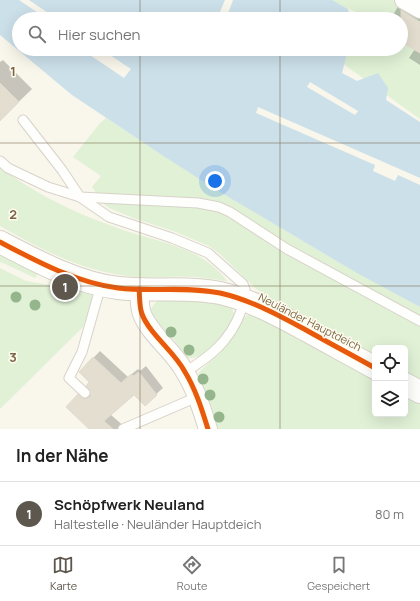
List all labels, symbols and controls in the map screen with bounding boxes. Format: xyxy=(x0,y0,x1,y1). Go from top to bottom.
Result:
search box xyxy=(12,12,408,56)
icon: search xyxy=(26,23,48,45)
text: Hier suchen xyxy=(58,24,140,45)
text: 1 xyxy=(10,62,16,80)
your location xyxy=(205,171,225,191)
text: 2 xyxy=(9,205,17,223)
pin: 1 xyxy=(52,272,78,302)
street label: Neuländer Hauptdeich xyxy=(256,289,364,354)
map controls xyxy=(372,345,408,417)
button: locate xyxy=(372,345,408,381)
text: 3 xyxy=(9,348,17,366)
button: layers xyxy=(372,381,408,417)
text: In der Nähe xyxy=(16,444,109,467)
text: Schöpfwerk Neuland xyxy=(54,494,204,515)
text: 1 xyxy=(26,505,32,523)
text: 80 m xyxy=(375,505,404,523)
text: Haltestelle · Neuländer Hauptdeich xyxy=(54,515,261,533)
tab: Karte xyxy=(50,554,77,593)
tab: Route xyxy=(177,554,207,593)
tab: Gespeichert xyxy=(307,554,370,593)

